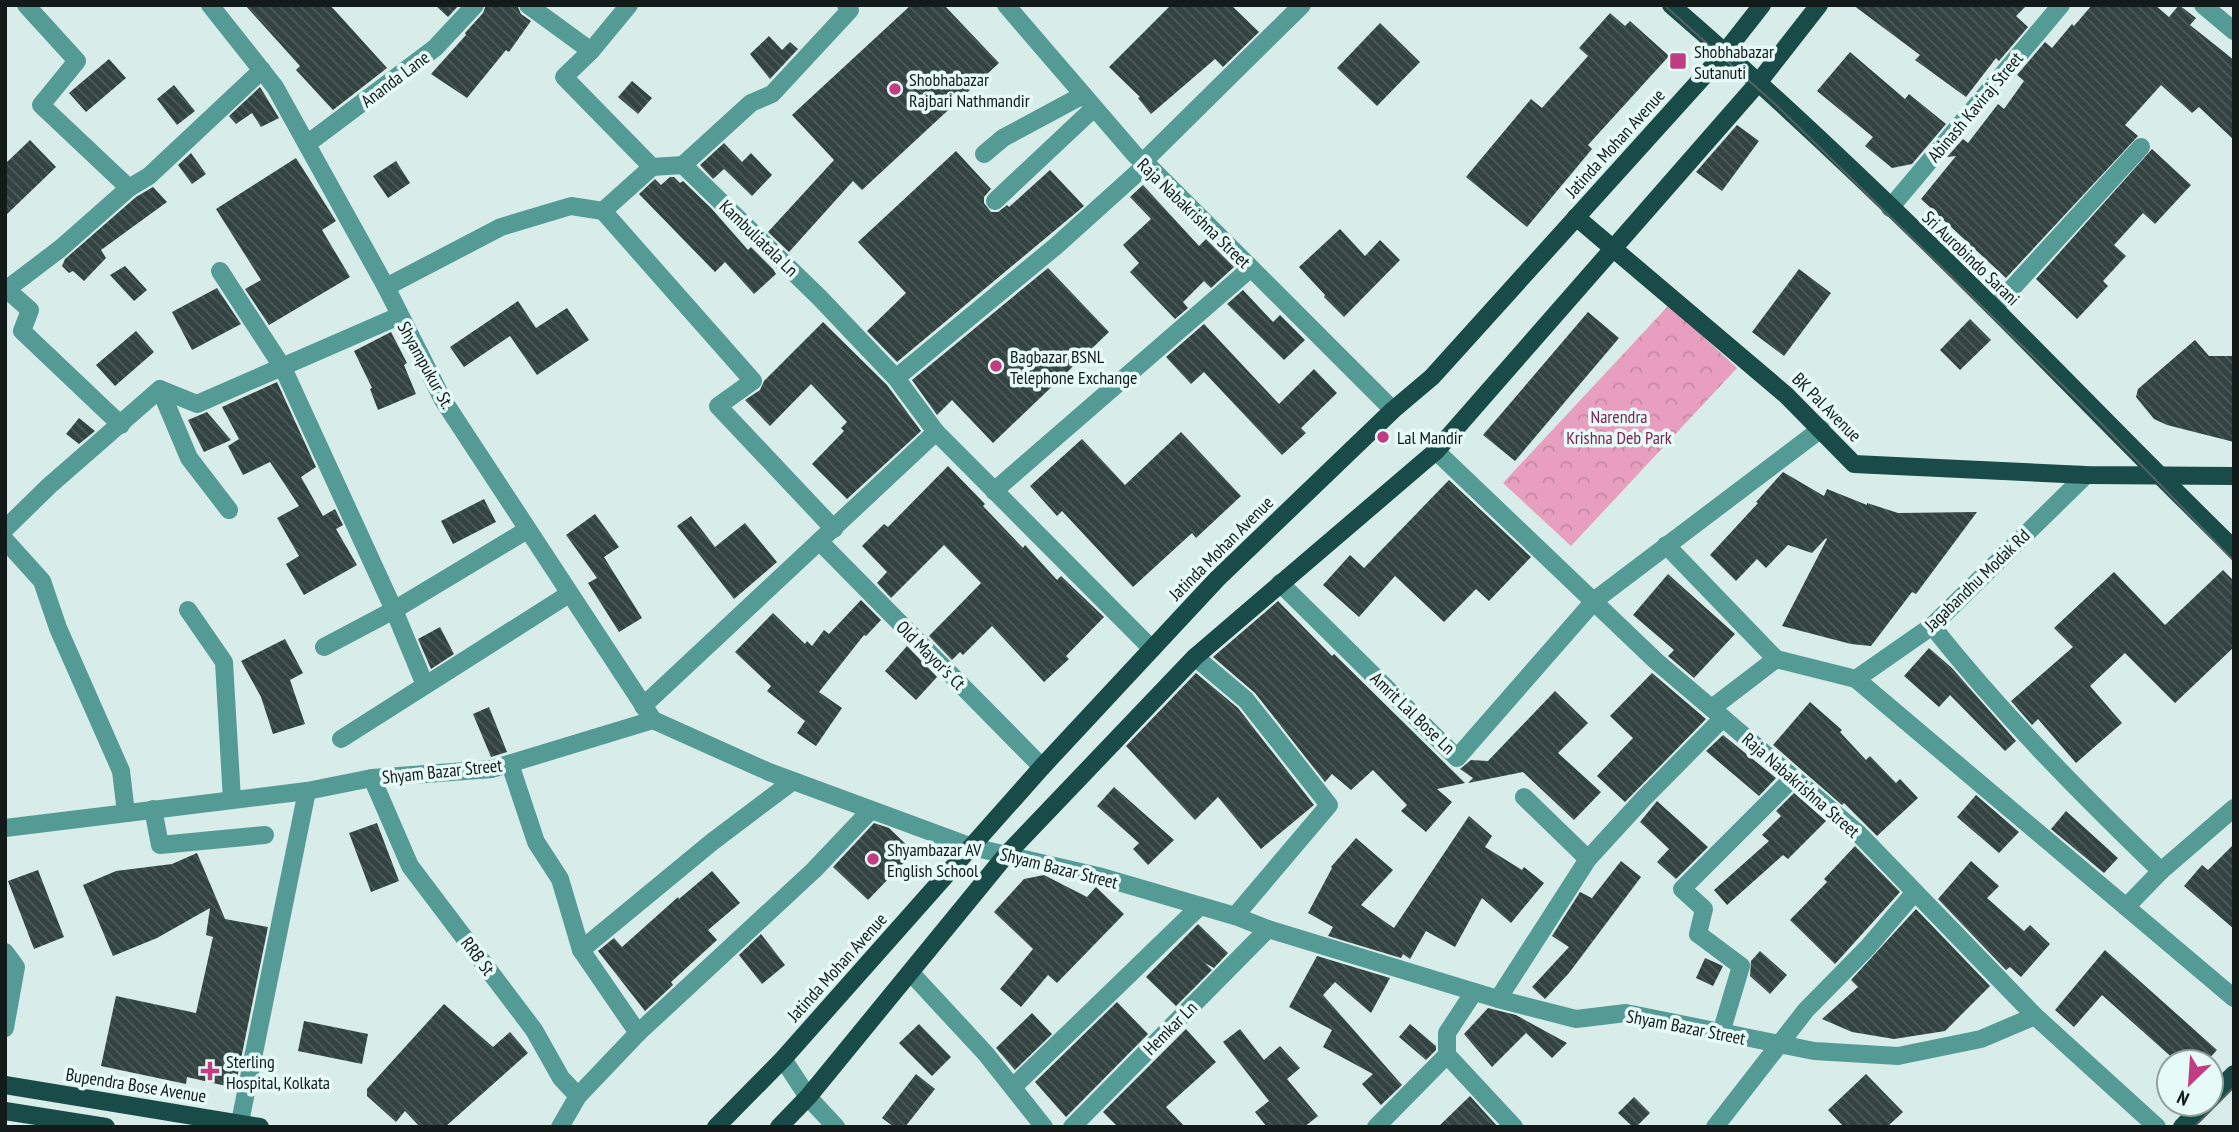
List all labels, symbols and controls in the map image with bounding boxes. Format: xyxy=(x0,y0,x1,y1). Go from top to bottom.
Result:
place label: Shobhabazar Sutanuti xyxy=(1694,40,1774,84)
street label: Ananda Lane xyxy=(356,46,434,112)
street label: Abinash Kaviraj Street xyxy=(1922,47,2028,167)
marker: Shobhabazar Sutanuti xyxy=(1668,51,1688,71)
place label: Shobhabazar Rajbari Nathmandir xyxy=(909,68,1030,112)
marker: Shobhabazar Rajbari Nathmandir xyxy=(887,81,903,97)
street label: Jatinda Mohan Avenue xyxy=(1560,84,1670,203)
street label: Raja Nabakrishna Street xyxy=(1133,153,1255,273)
street label: Kambuliatala Ln xyxy=(715,195,803,281)
street label: Sri Aurobindo Sarani xyxy=(1917,206,2025,310)
street label: Shyampukur St. xyxy=(393,317,459,413)
place label: Bagbazar BSNL Telephone Exchange xyxy=(1010,345,1137,389)
marker: Bagbazar BSNL Telephone Exchange xyxy=(988,358,1004,374)
street label: BK Pal Avenue xyxy=(1788,368,1866,446)
park label: Narendra Krishna Deb Park xyxy=(1566,405,1672,449)
place label: Lal Mandir xyxy=(1397,426,1463,449)
marker: Lal Mandir xyxy=(1375,429,1391,445)
street label: Jatinda Mohan Avenue xyxy=(1163,491,1278,606)
street label: Jagabandhu Modak Rd xyxy=(1919,524,2035,637)
street label: Old Mayor's Ct xyxy=(891,615,971,695)
street label: Amrit Lal Bose Ln xyxy=(1366,667,1460,759)
street label: Raja Nabakrishna Street xyxy=(1737,728,1865,842)
street label: Shyam Bazar Street xyxy=(381,753,503,789)
place label: Shyambazar AV English School xyxy=(887,838,982,882)
street label: Shyam Bazar Street xyxy=(998,842,1120,894)
marker: Shyambazar AV English School xyxy=(865,851,881,867)
street label: Jatinda Mohan Avenue xyxy=(782,908,892,1027)
street label: RRB St xyxy=(456,932,500,980)
street label: Hemkar Ln xyxy=(1138,996,1202,1060)
street label: Shyam Bazar Street xyxy=(1625,1004,1747,1050)
north arrow xyxy=(2155,1048,2225,1118)
place label: Sterling Hospital, Kolkata xyxy=(226,1050,330,1094)
marker: Sterling Hospital, Kolkata xyxy=(200,1061,220,1081)
street label: Bupendra Bose Avenue xyxy=(64,1063,208,1107)
text: N xyxy=(2173,1085,2193,1111)

